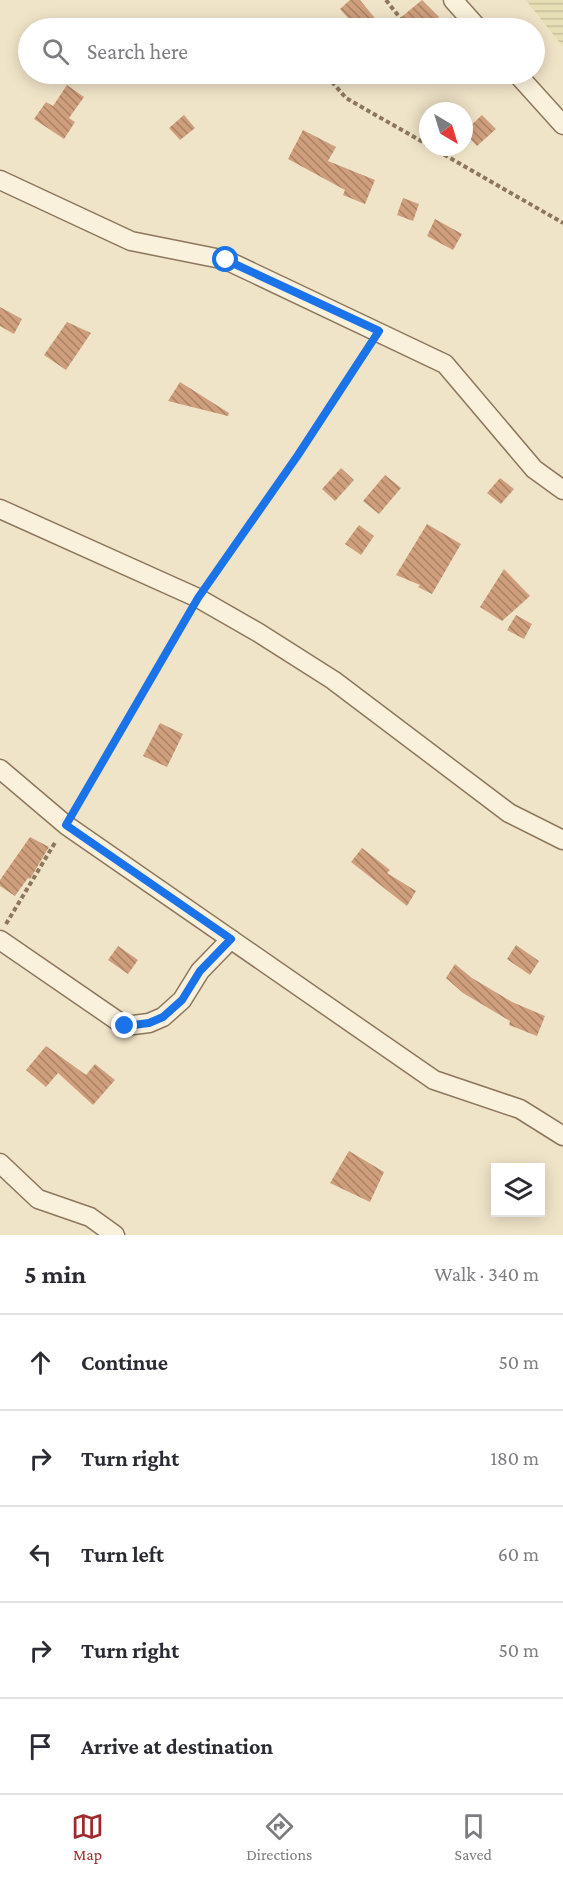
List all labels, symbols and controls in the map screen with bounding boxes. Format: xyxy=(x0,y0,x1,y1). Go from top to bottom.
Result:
search box xyxy=(18,18,545,84)
icon: search xyxy=(39,35,72,68)
text: Search here xyxy=(87,39,188,64)
north arrow xyxy=(419,102,473,156)
route start xyxy=(212,246,238,272)
route end xyxy=(111,1012,137,1038)
map controls xyxy=(491,1163,545,1217)
button: layers xyxy=(491,1163,545,1217)
text: 5 min xyxy=(24,1260,86,1289)
text: Walk · 340 m xyxy=(434,1263,539,1285)
icon: ahead xyxy=(24,1346,57,1379)
text: Continue xyxy=(81,1350,168,1375)
text: 50 m xyxy=(498,1351,539,1373)
icon: right xyxy=(24,1442,57,1475)
text: Turn right xyxy=(81,1446,179,1471)
text: 180 m xyxy=(490,1447,539,1469)
icon: left xyxy=(24,1538,57,1571)
text: Turn left xyxy=(81,1542,164,1567)
text: 60 m xyxy=(498,1543,539,1565)
icon: right xyxy=(24,1634,57,1667)
text: Turn right xyxy=(81,1638,179,1663)
text: 50 m xyxy=(498,1639,539,1661)
icon: arrive xyxy=(24,1730,57,1763)
text: Arrive at destination xyxy=(81,1734,273,1759)
tab: Map xyxy=(71,1810,104,1863)
tab: Directions xyxy=(246,1810,312,1863)
tab: Saved xyxy=(454,1810,492,1863)

